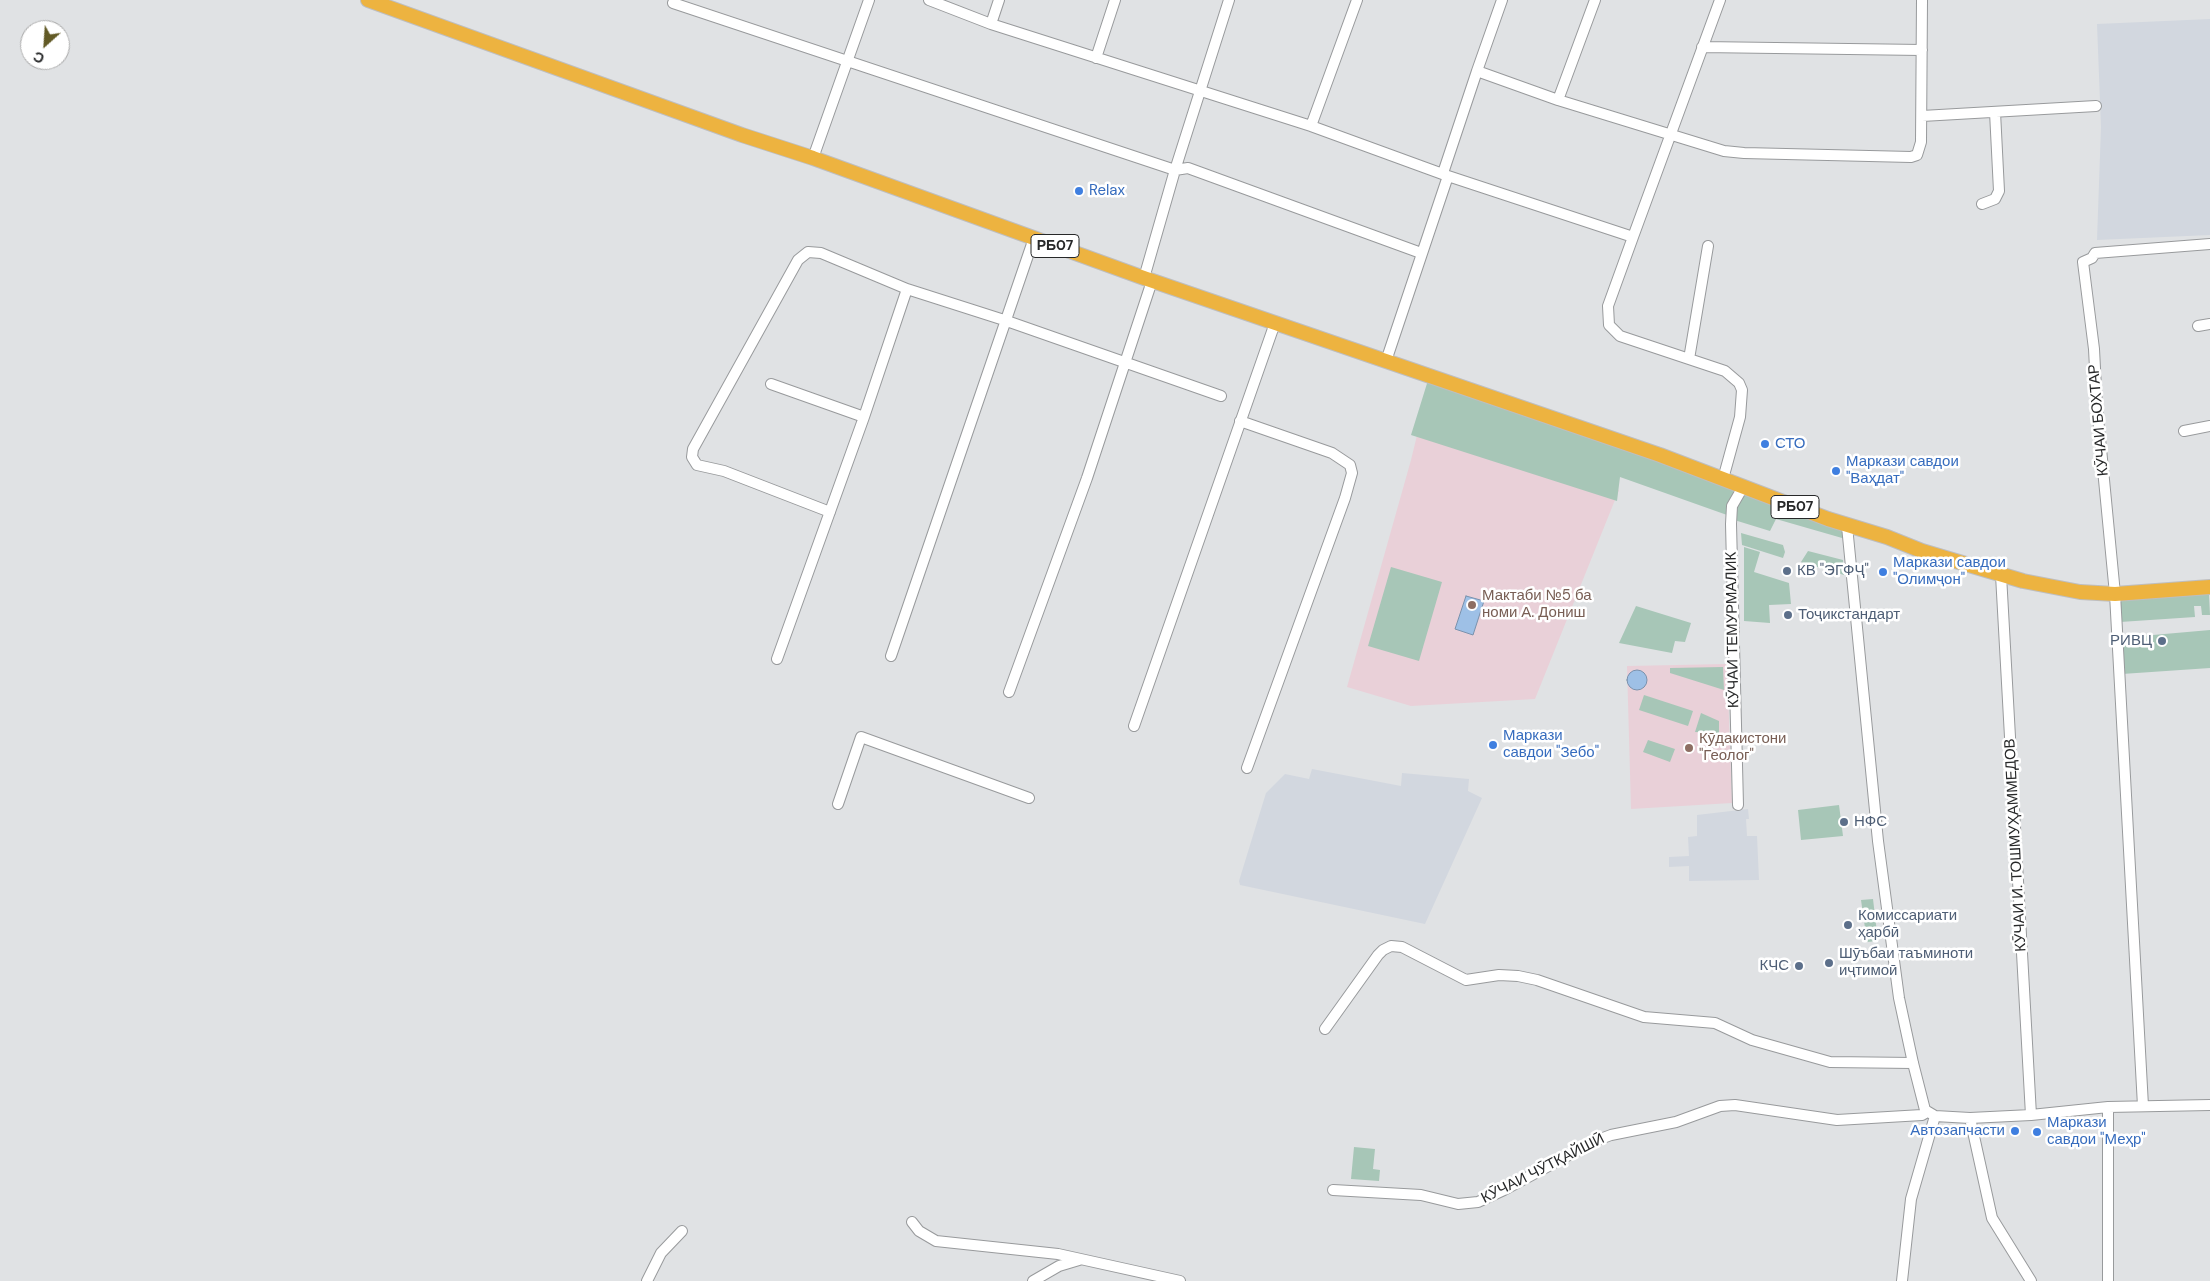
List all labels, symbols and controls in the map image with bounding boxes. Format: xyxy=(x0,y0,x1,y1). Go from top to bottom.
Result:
north arrow xyxy=(20,20,70,70)
text: С xyxy=(30,47,47,68)
place label: Relax xyxy=(1089,182,1125,200)
marker: Relax xyxy=(1073,185,1085,197)
road number: РБ07 xyxy=(1031,235,1079,258)
street label: КӮЧАИ БОХТАР xyxy=(2085,363,2113,477)
place label: СТО xyxy=(1775,435,1805,453)
marker: СТО xyxy=(1759,438,1771,450)
place label: Маркази савдои "Ваҳдат" xyxy=(1846,453,1959,488)
marker: Маркази савдои "Ваҳдат" xyxy=(1830,465,1842,477)
road number: РБ07 xyxy=(1771,496,1819,518)
street label: КӮЧАИ ТЕМУРМАЛИК xyxy=(1723,552,1743,708)
place label: Маркази савдои "Олимҷон" xyxy=(1893,554,2006,589)
place label: КВ "ЭГФҶ" xyxy=(1797,562,1869,580)
marker: КВ "ЭГФҶ" xyxy=(1781,565,1793,577)
marker: Маркази савдои "Олимҷон" xyxy=(1877,566,1889,578)
place label: Мактаби №5 ба номи А. Дониш xyxy=(1482,587,1592,622)
marker: Мактаби №5 ба номи А. Дониш xyxy=(1466,599,1478,611)
place label: Тоҷикстандарт xyxy=(1798,606,1900,624)
marker: Тоҷикстандарт xyxy=(1782,609,1794,621)
place label: РИВЦ xyxy=(2110,632,2152,650)
marker: РИВЦ xyxy=(2156,635,2168,647)
place label: Маркази савдои "Зебо" xyxy=(1503,727,1599,762)
place label: Кӯдакистони "Геолог" xyxy=(1699,730,1786,765)
street label: КӮЧАИ И. ТОШМУҲАММЕДОВ xyxy=(2001,738,2031,952)
marker: Маркази савдои "Зебо" xyxy=(1487,739,1499,751)
marker: Кӯдакистони "Геолог" xyxy=(1683,742,1695,754)
place label: НФС xyxy=(1854,813,1887,831)
marker: НФС xyxy=(1838,816,1850,828)
place label: Комиссариати ҳарбӣ xyxy=(1858,907,1957,942)
marker: Комиссариати ҳарбӣ xyxy=(1842,919,1854,931)
place label: Шӯъбаи таъминоти иҷтимоӣ xyxy=(1839,945,1973,980)
place label: КЧС xyxy=(1759,957,1789,975)
marker: Шӯъбаи таъминоти иҷтимоӣ xyxy=(1823,957,1835,969)
marker: КЧС xyxy=(1793,960,1805,972)
place label: Маркази савдои "Меҳр" xyxy=(2047,1114,2146,1149)
place label: Автозапчасти xyxy=(1910,1122,2005,1140)
marker: Автозапчасти xyxy=(2009,1125,2021,1137)
marker: Маркази савдои "Меҳр" xyxy=(2031,1126,2043,1138)
street label: КӮЧАИ ЧӮТҚАЙШӢ xyxy=(1478,1130,1608,1208)

